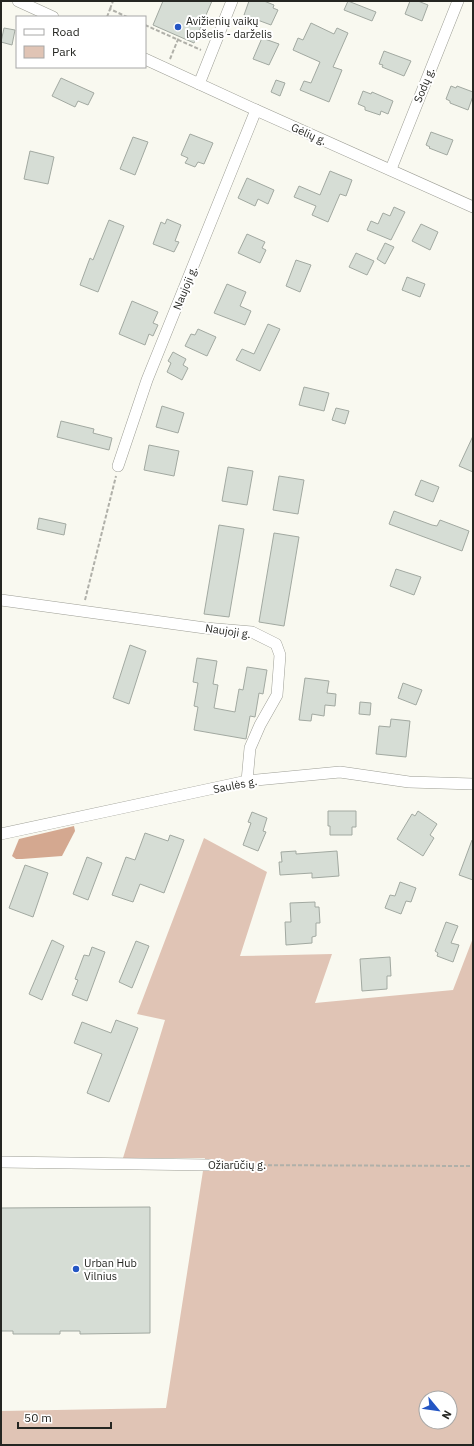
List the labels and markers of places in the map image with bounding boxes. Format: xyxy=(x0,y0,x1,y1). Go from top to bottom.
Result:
place label: Avižienių vaikų lopšelis - darželis xyxy=(186,14,272,41)
marker: Avižienių vaikų lopšelis - darželis xyxy=(173,22,183,32)
place label: Urban Hub Vilnius xyxy=(84,1256,137,1283)
marker: Urban Hub Vilnius xyxy=(71,1264,81,1274)

